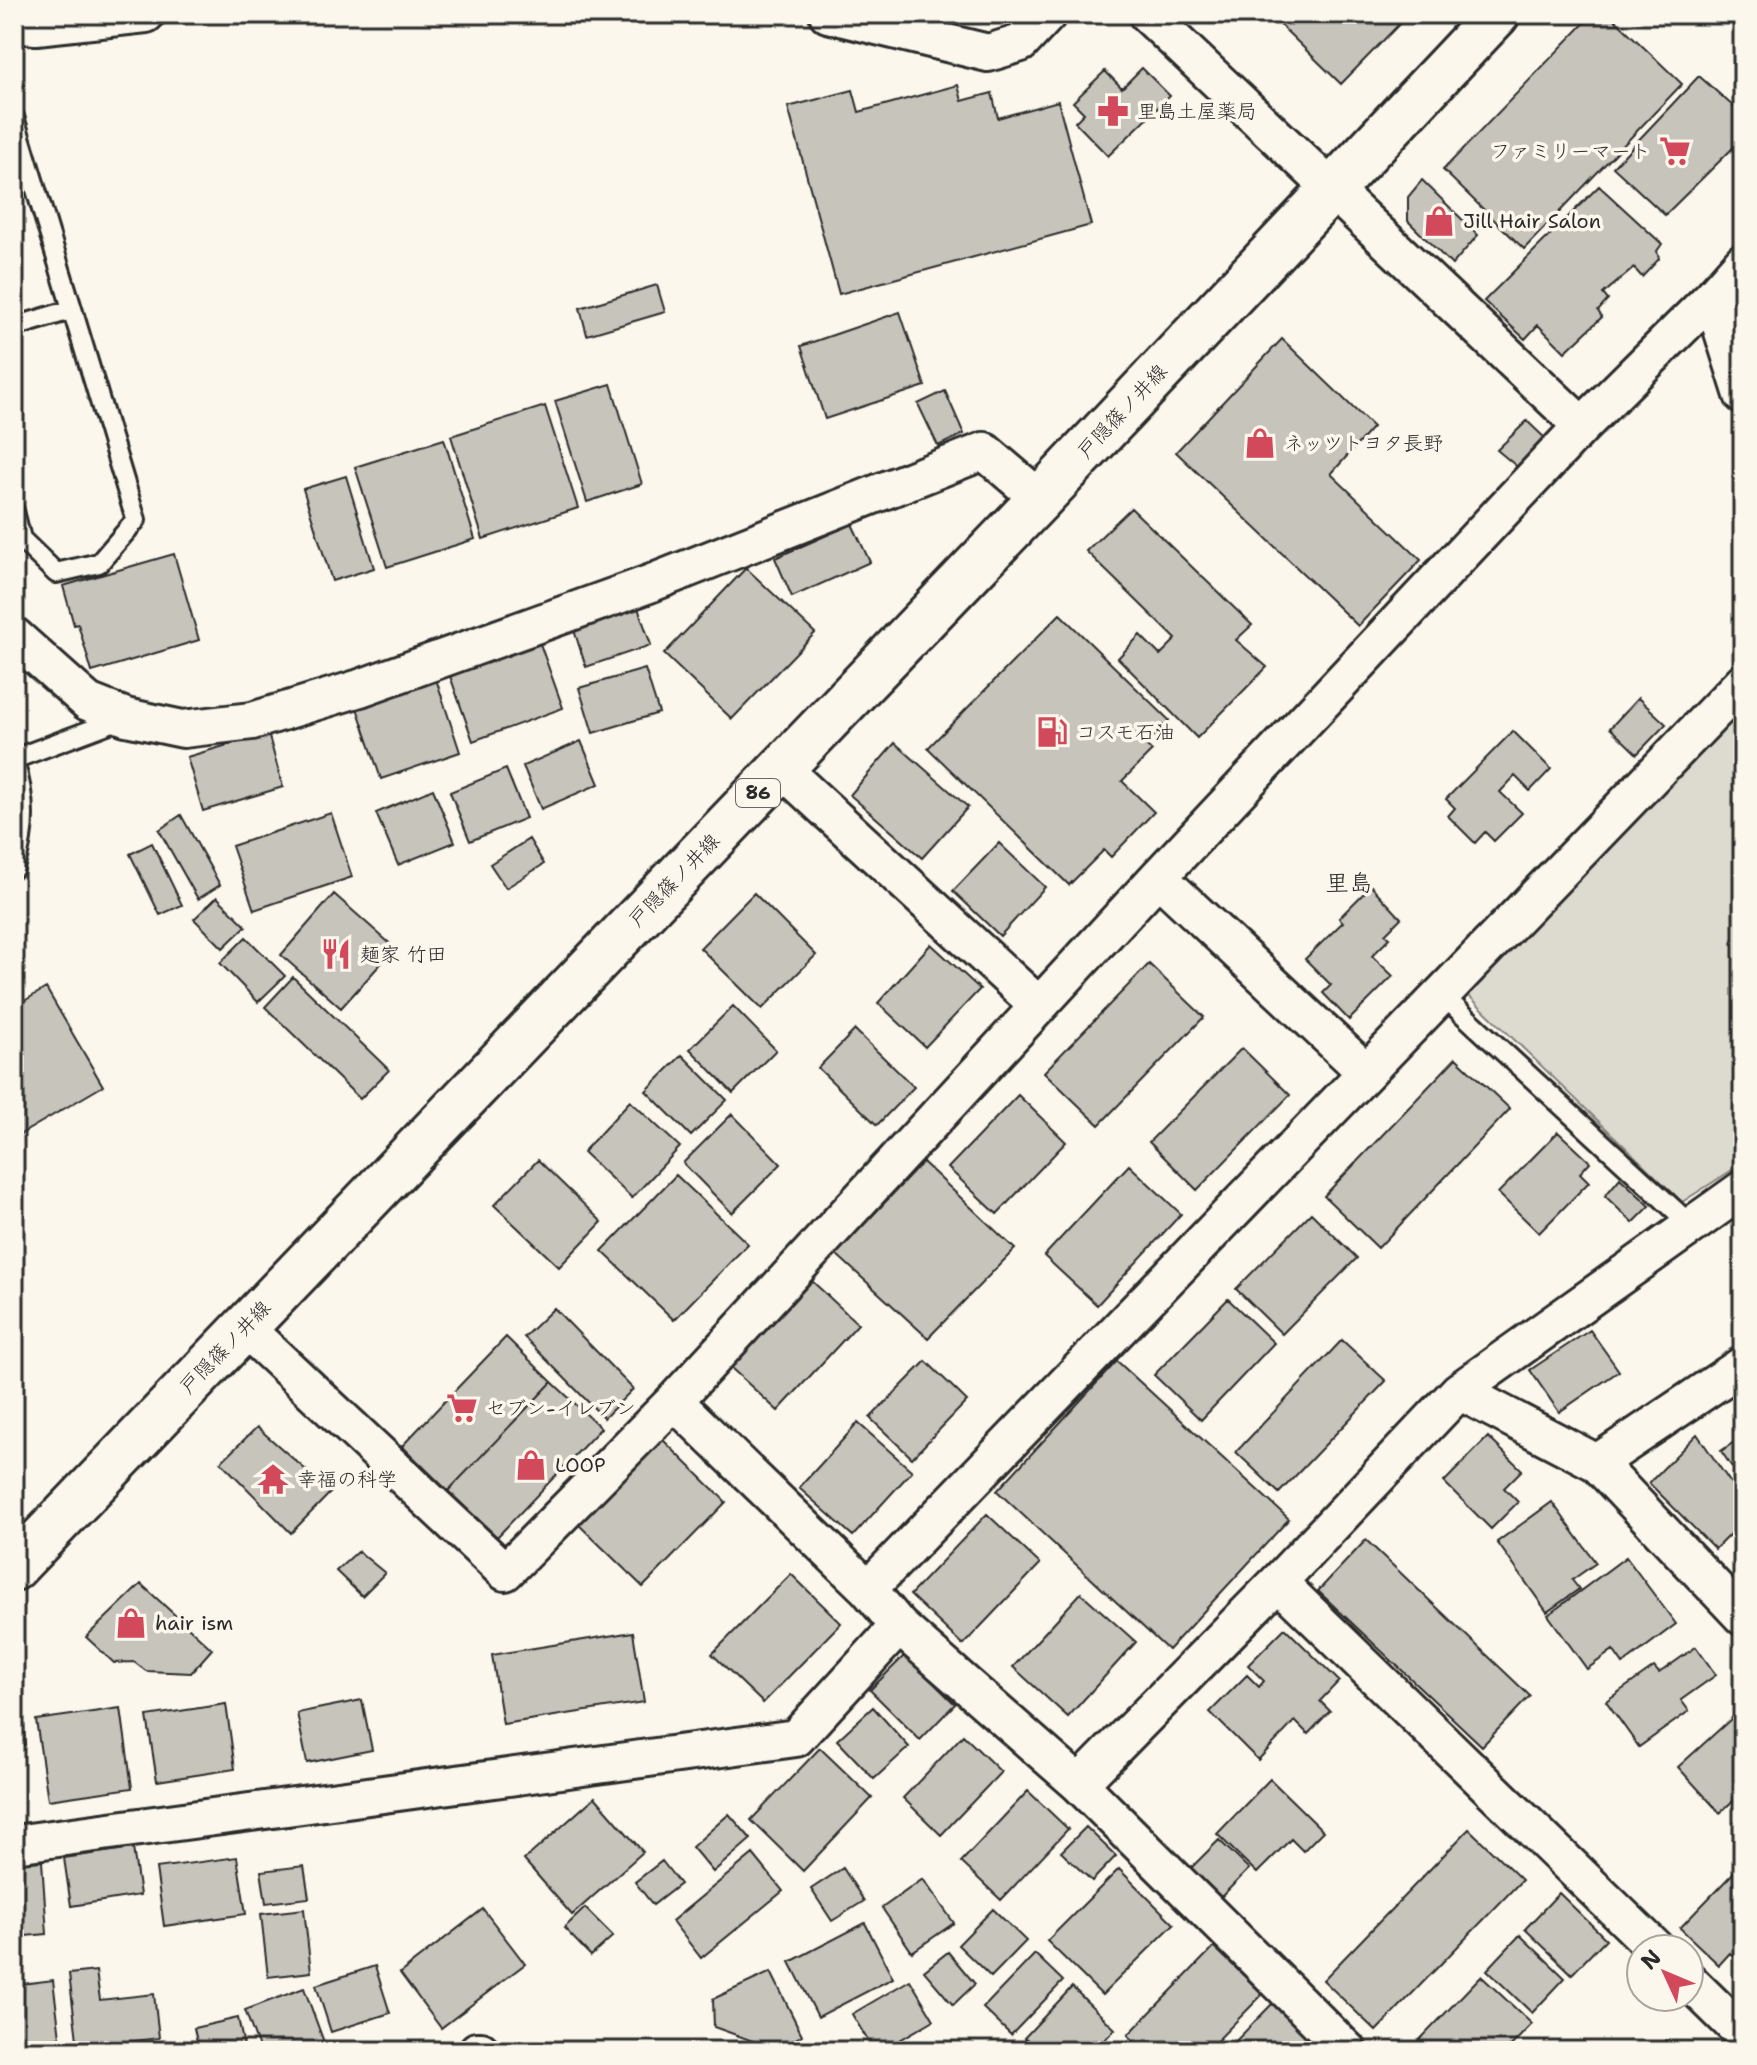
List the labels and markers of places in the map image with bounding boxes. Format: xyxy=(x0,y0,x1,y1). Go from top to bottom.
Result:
pharmacy icon: 里島土屋薬局 xyxy=(1096,94,1130,128)
place label: 里島土屋薬局 xyxy=(1137,98,1257,124)
supermarket icon: ファミリーマート xyxy=(1658,134,1692,168)
place label: ファミリーマート xyxy=(1491,138,1651,164)
shop icon: Jill Hair Salon xyxy=(1422,204,1456,238)
place label: Jill Hair Salon xyxy=(1463,208,1601,234)
shop icon: ネッツトヨタ長野 xyxy=(1243,426,1277,460)
place label: ネッツトヨタ長野 xyxy=(1284,430,1443,456)
fuel station icon: コスモ石油 xyxy=(1035,715,1069,749)
place label: コスモ石油 xyxy=(1076,719,1175,745)
restaurant icon: 麺家 竹田 xyxy=(319,937,353,971)
place label: 麺家 竹田 xyxy=(360,941,447,967)
supermarket icon: セブン-イレブン xyxy=(445,1391,479,1425)
place label: セブン-イレブン xyxy=(486,1395,636,1421)
shop icon: LOOP xyxy=(514,1448,548,1482)
place label: LOOP xyxy=(555,1452,606,1478)
temple icon: 幸福の科学 xyxy=(256,1462,290,1496)
place label: 幸福の科学 xyxy=(297,1466,397,1492)
shop icon: hair ism xyxy=(114,1606,148,1640)
place label: hair ism xyxy=(155,1610,233,1636)

